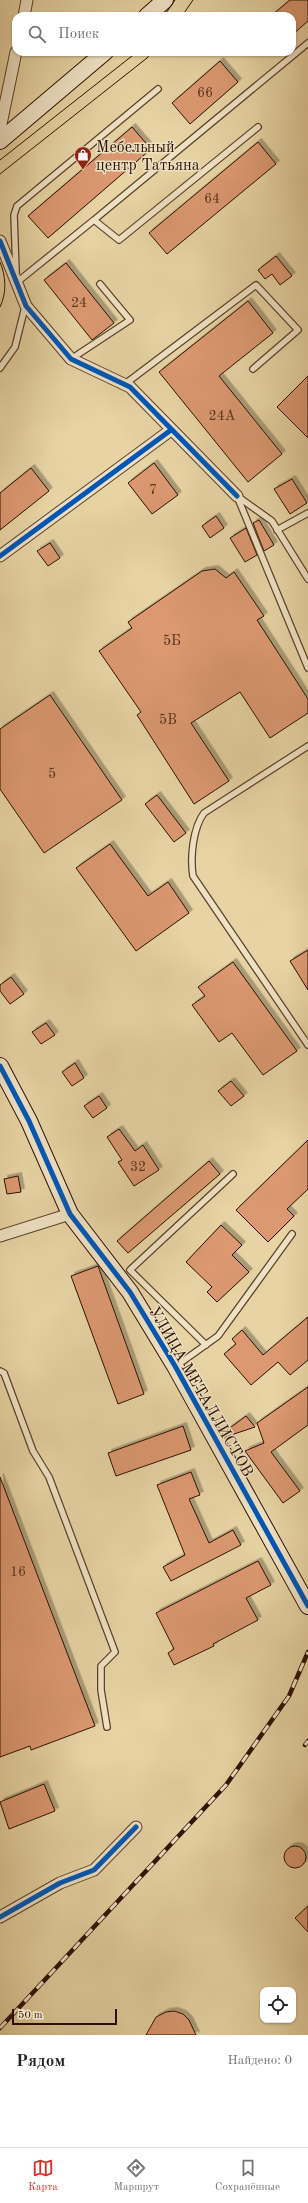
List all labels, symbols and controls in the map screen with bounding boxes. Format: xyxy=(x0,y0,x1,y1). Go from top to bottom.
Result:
search box xyxy=(12,12,296,56)
icon: search xyxy=(26,23,48,45)
text: Поиск xyxy=(58,27,99,42)
house number: 66 xyxy=(197,86,213,100)
place label: Мебельный центр Татьяна xyxy=(96,140,200,174)
shop icon: Мебельный центр Татьяна xyxy=(73,145,93,170)
house number: 64 xyxy=(204,192,220,206)
house number: 24 xyxy=(71,296,87,310)
house number: 24А xyxy=(209,409,236,423)
house number: 7 xyxy=(149,483,157,497)
house number: 5Б xyxy=(163,634,181,648)
house number: 5В xyxy=(159,713,177,727)
house number: 5 xyxy=(48,767,56,781)
house number: 32 xyxy=(130,1160,146,1174)
street label: УЛИЦА МЕТАЛЛИСТОВ xyxy=(145,1304,256,1480)
house number: 16 xyxy=(10,1565,26,1579)
map controls xyxy=(260,1987,296,2023)
button: locate xyxy=(260,1987,296,2023)
scale bar xyxy=(12,2007,117,2026)
text: 50 m xyxy=(18,2010,43,2021)
text: Рядом xyxy=(16,2053,65,2070)
text: Найдено: 0 xyxy=(228,2054,292,2067)
tab: Карта xyxy=(28,2157,58,2195)
tab: Маршрут xyxy=(114,2157,159,2195)
tab: Сохранённые xyxy=(215,2157,280,2195)

